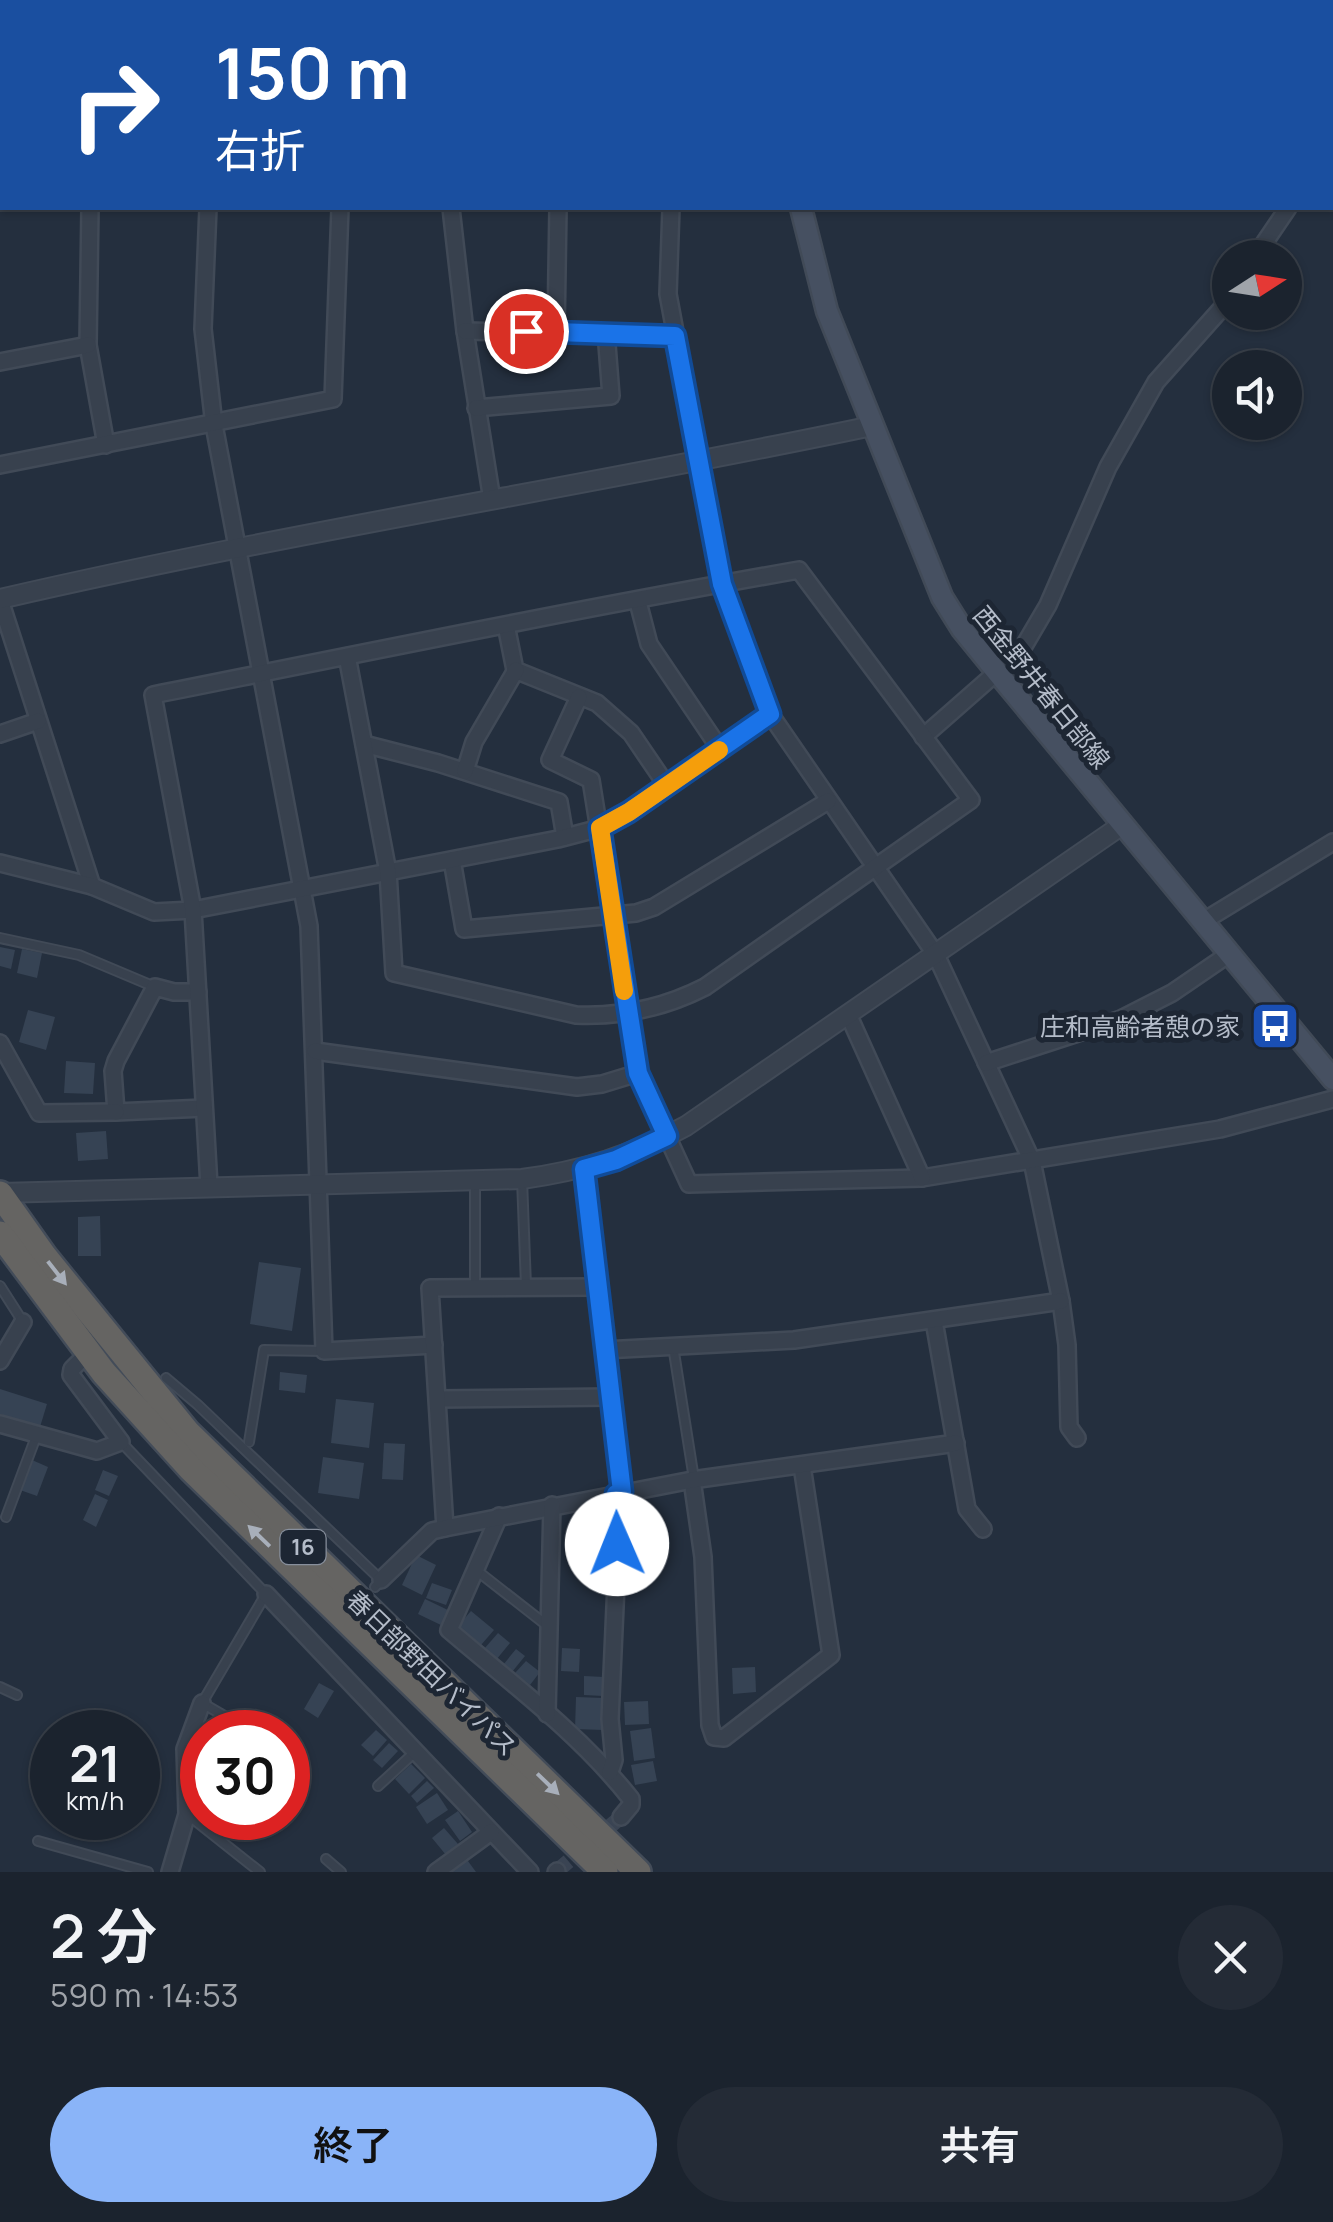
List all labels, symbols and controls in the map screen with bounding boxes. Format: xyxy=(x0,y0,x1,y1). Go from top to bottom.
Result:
text: 150 m xyxy=(215,24,410,120)
icon: right xyxy=(50,40,180,170)
text: 右折 xyxy=(215,119,305,181)
north arrow xyxy=(1212,240,1302,330)
map controls xyxy=(1212,240,1302,440)
pin xyxy=(484,289,569,374)
icon: arrive xyxy=(499,304,554,359)
button: sound xyxy=(1212,350,1302,440)
street label: 西金野井春日部線 xyxy=(965,598,1119,776)
bus stop icon: 庄和高齢者憩の家 xyxy=(1249,1000,1301,1052)
place label: 庄和高齢者憩の家 xyxy=(1040,1009,1240,1044)
one-way arrow xyxy=(46,1260,66,1286)
position arrow xyxy=(565,1492,669,1596)
one-way arrow xyxy=(248,1524,272,1548)
road number: 16 xyxy=(280,1530,326,1564)
street label: 春日部野田バイパス xyxy=(339,1582,525,1764)
speed limit sign: 30 xyxy=(180,1710,310,1840)
text: 21 xyxy=(69,1729,121,1797)
one-way arrow xyxy=(535,1772,559,1796)
text: km/h xyxy=(66,1783,124,1818)
text: 2 分 xyxy=(50,1894,157,1976)
button: close xyxy=(1178,1905,1283,2010)
text: 590 m · 14:53 xyxy=(50,1973,239,2017)
button: 終了 xyxy=(50,2087,657,2202)
button: 共有 xyxy=(677,2087,1283,2202)

